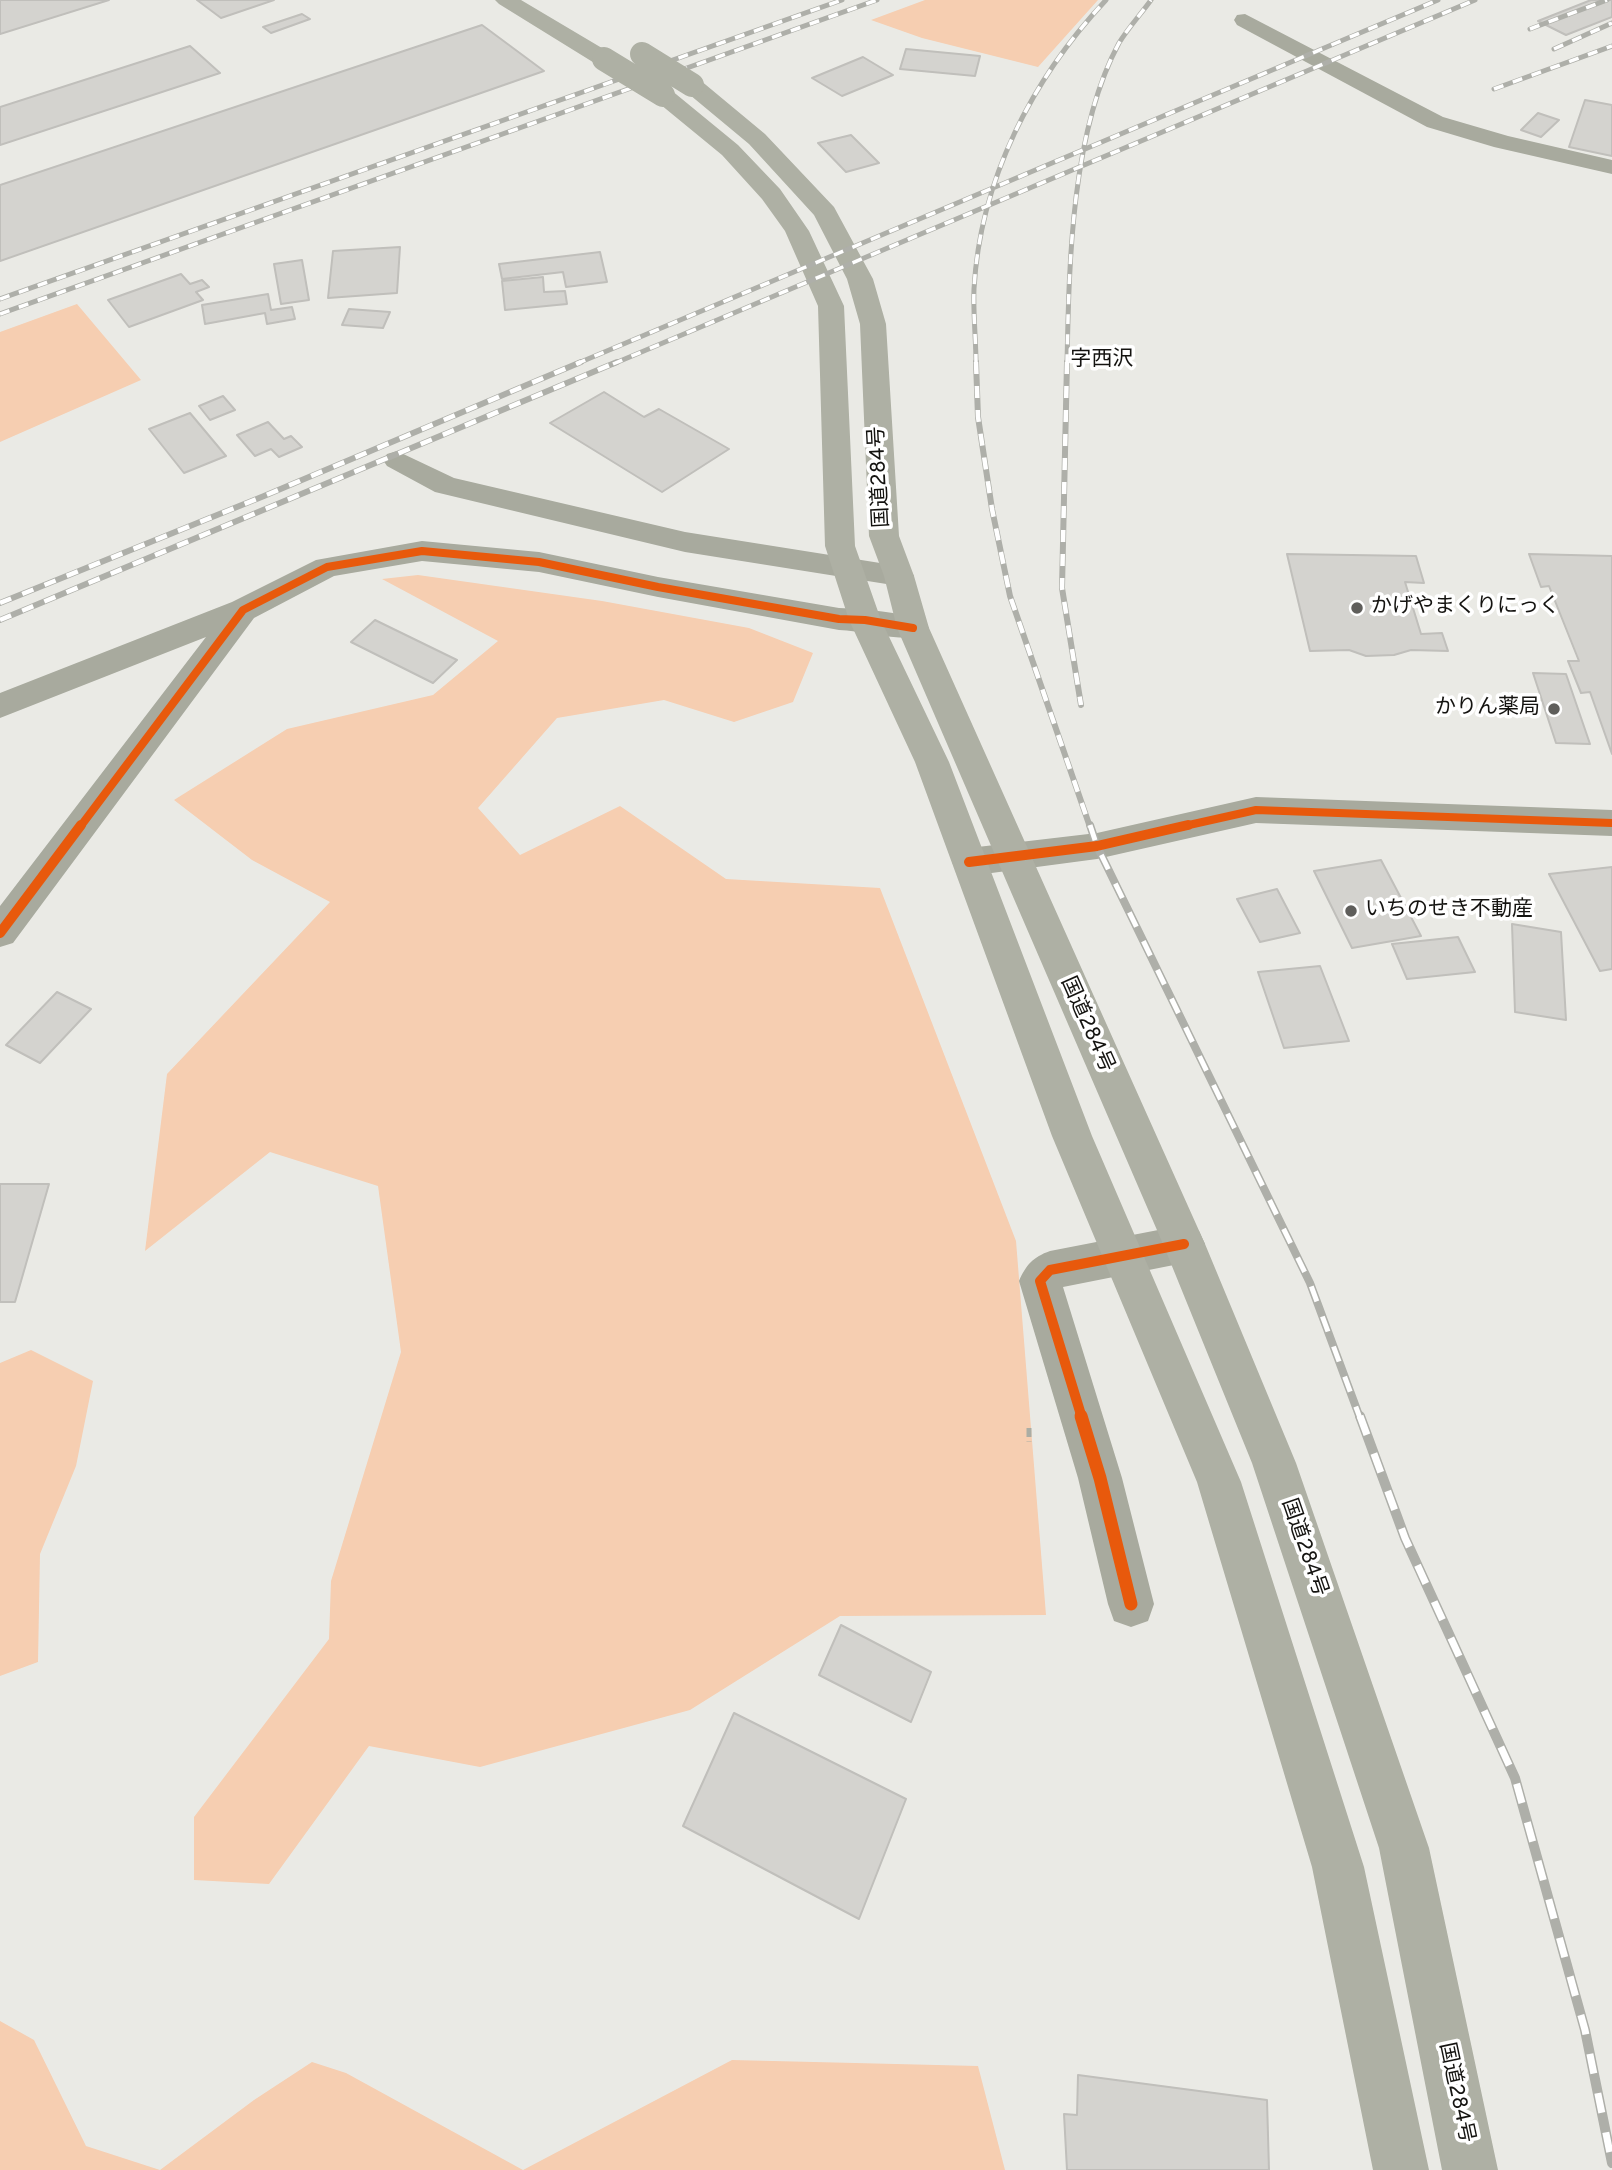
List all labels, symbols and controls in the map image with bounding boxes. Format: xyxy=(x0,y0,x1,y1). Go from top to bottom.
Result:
district label: 字西沢 xyxy=(1071,348,1133,374)
street label: 国道284号 xyxy=(866,426,896,528)
place label: かげやまくりにっく xyxy=(1371,595,1560,621)
marker: かげやまくりにっく xyxy=(1349,600,1365,616)
place label: かりん薬局 xyxy=(1435,696,1540,722)
marker: かりん薬局 xyxy=(1546,701,1562,717)
place label: いちのせき不動産 xyxy=(1365,898,1533,924)
marker: いちのせき不動産 xyxy=(1343,903,1359,919)
street label: 国道284号 xyxy=(1054,973,1118,1077)
street label: 国道284号 xyxy=(1275,1496,1331,1600)
street label: 国道284号 xyxy=(1432,2041,1478,2145)

